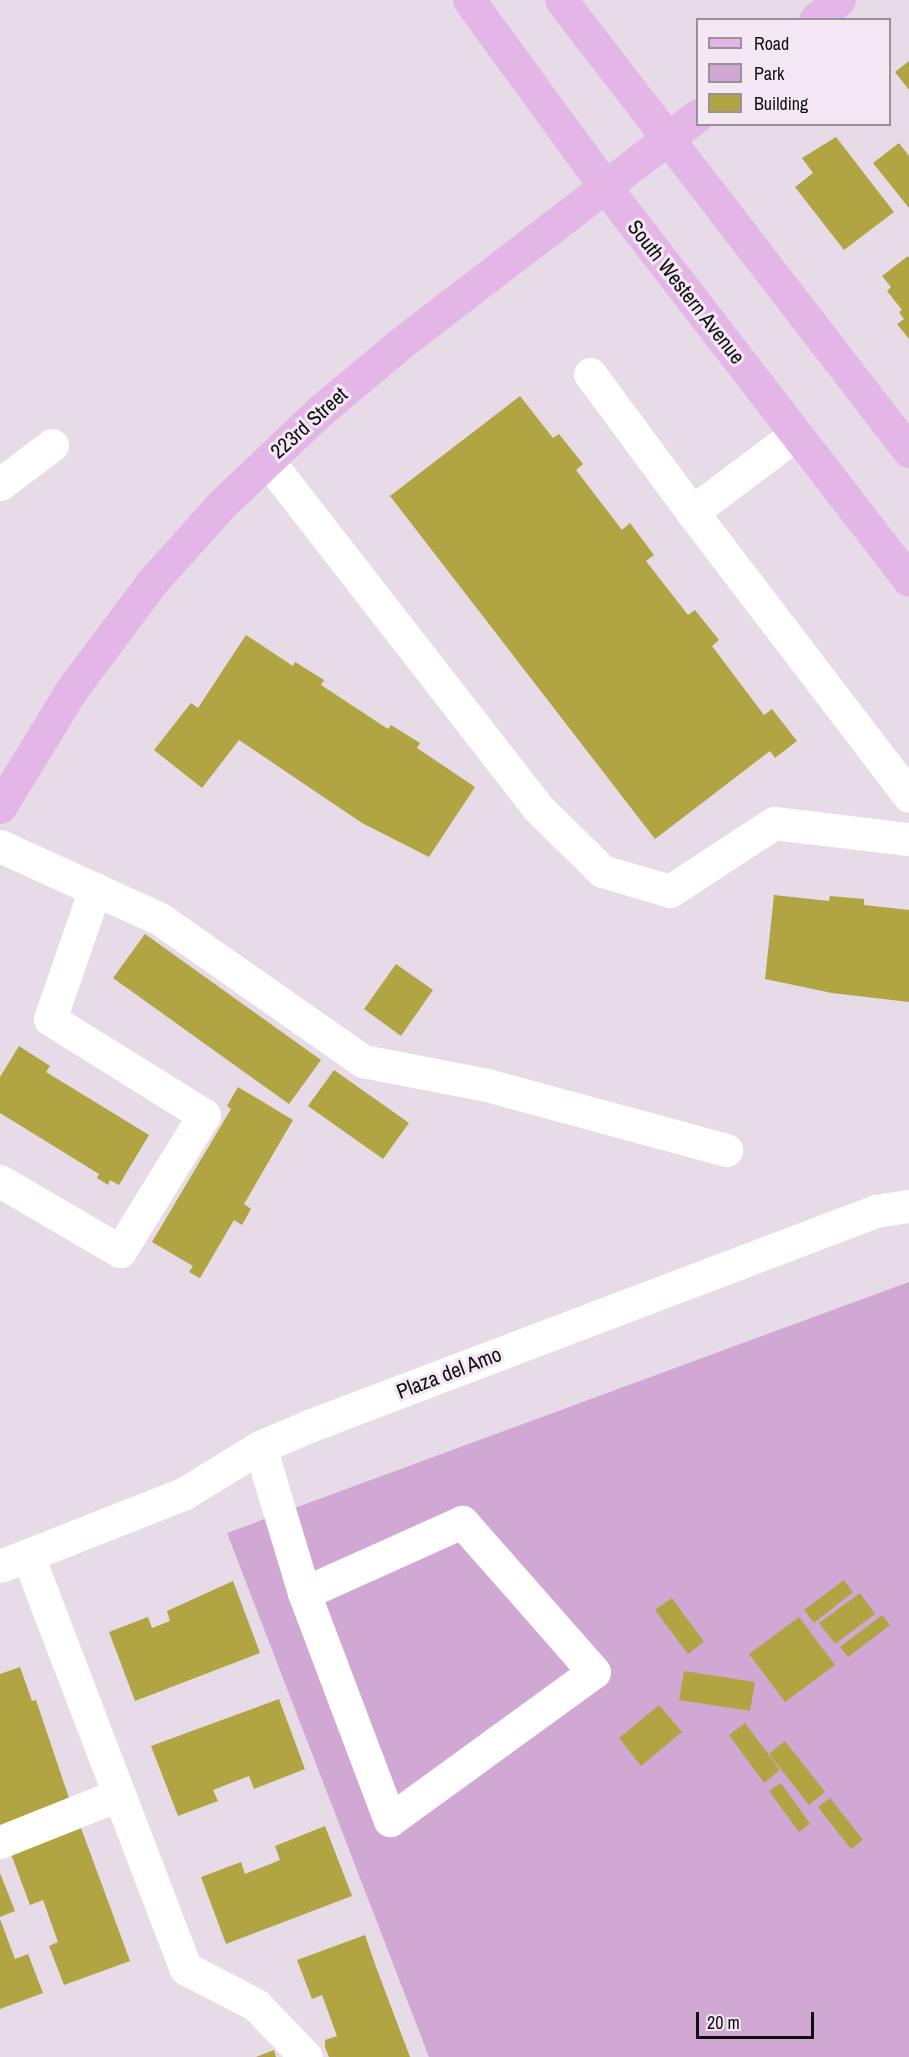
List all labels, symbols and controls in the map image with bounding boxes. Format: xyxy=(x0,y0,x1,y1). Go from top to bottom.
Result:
legend xyxy=(696,18,891,126)
text: Road xyxy=(754,31,789,56)
text: Park xyxy=(754,61,784,86)
text: Building xyxy=(754,91,808,116)
street label: South Western Avenue xyxy=(622,215,750,369)
street label: 223rd Street xyxy=(265,382,353,464)
street label: Plaza del Amo xyxy=(393,1341,505,1405)
scale bar xyxy=(699,2000,818,2038)
text: 20 m xyxy=(707,2010,740,2035)

